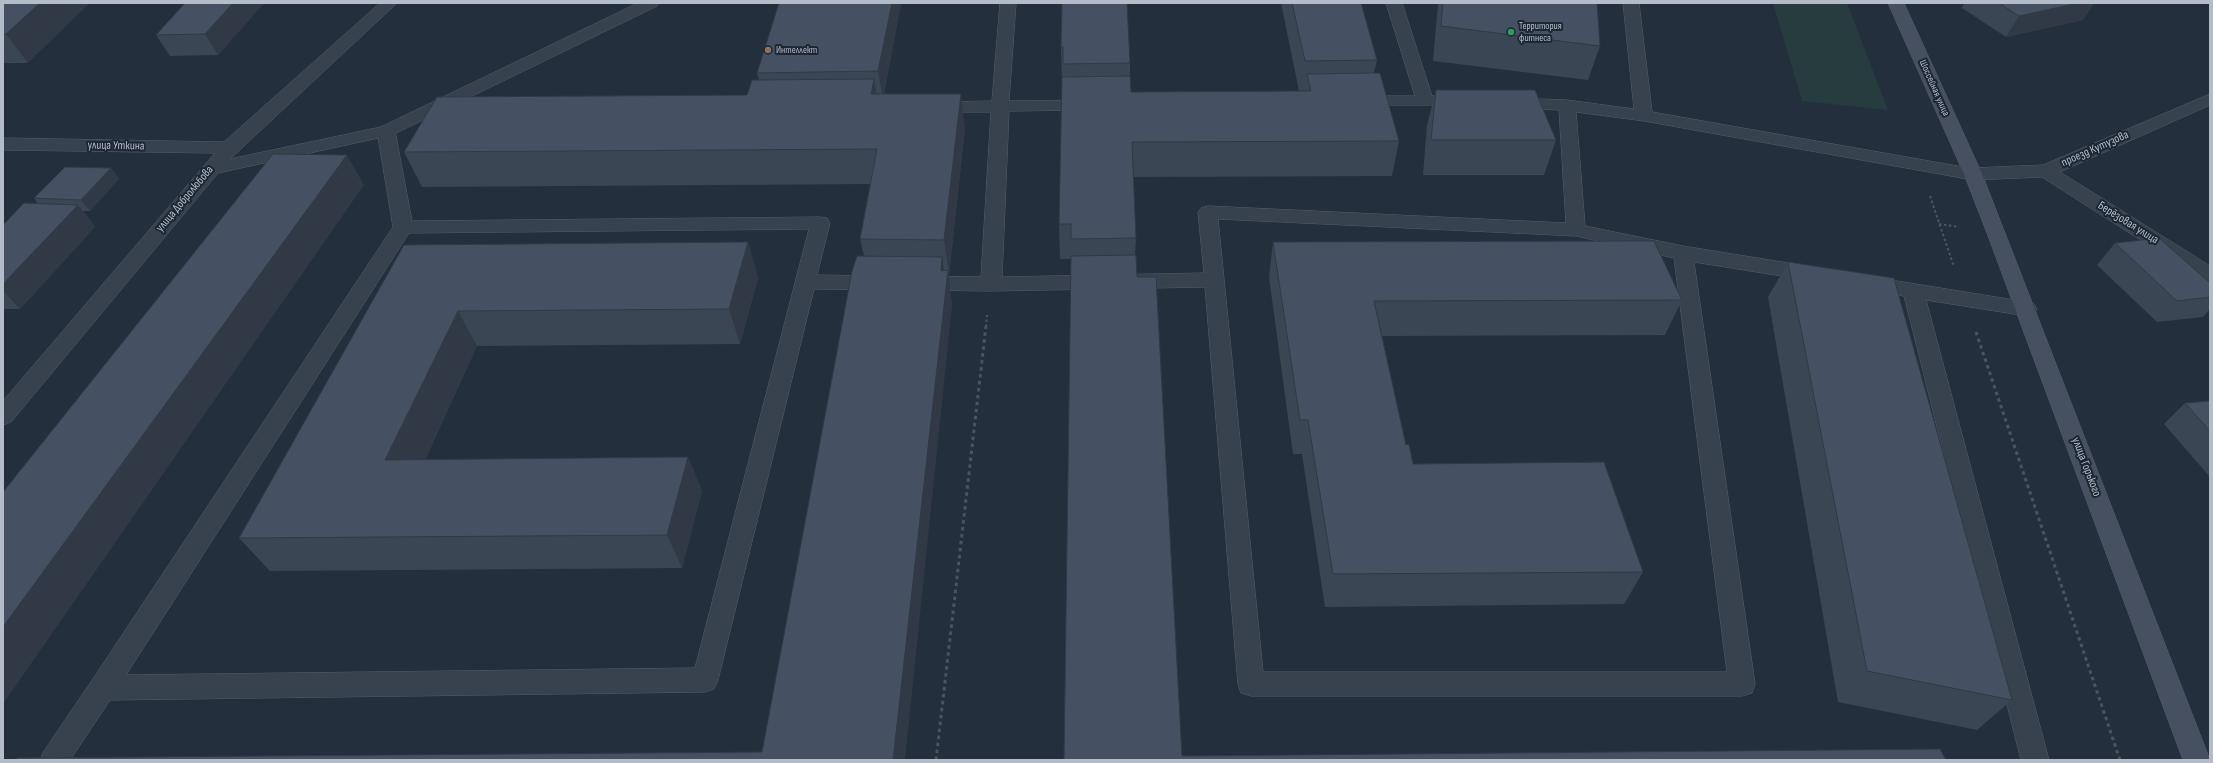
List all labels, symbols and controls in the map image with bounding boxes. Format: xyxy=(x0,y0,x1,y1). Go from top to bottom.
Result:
place label: Территория фитнеса xyxy=(1519,20,1562,44)
marker: Территория фитнеса xyxy=(1506,27,1516,37)
place label: Интеллект xyxy=(776,44,817,56)
marker: Интеллект xyxy=(763,45,773,55)
street label: Шоссейная улица xyxy=(1916,58,1952,118)
street label: проезд Кутузова xyxy=(2059,128,2131,170)
street label: улица Уткина xyxy=(87,138,145,154)
street label: улица Добролюбова xyxy=(153,163,217,235)
street label: Берёзовая улица xyxy=(2095,199,2161,247)
street label: улица Горького xyxy=(2068,435,2104,499)

